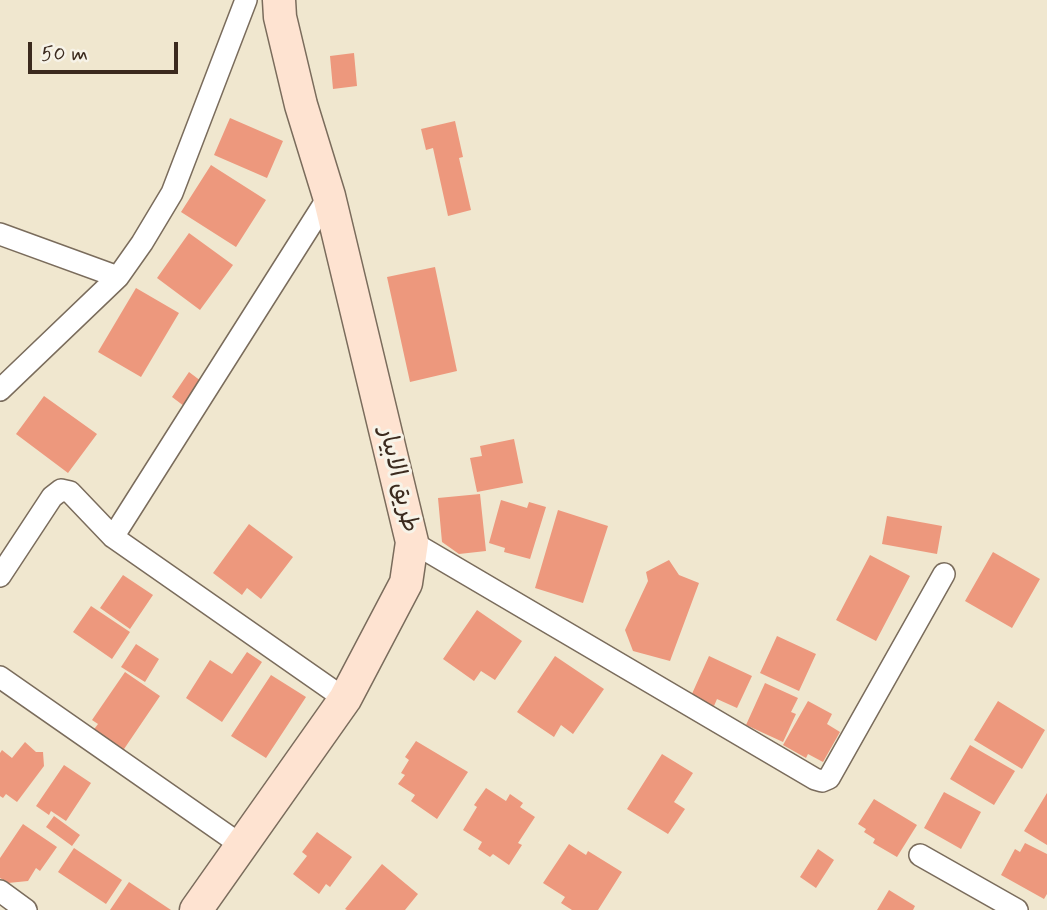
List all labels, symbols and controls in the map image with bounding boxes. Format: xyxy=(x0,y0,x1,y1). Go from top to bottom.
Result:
scale bar xyxy=(32,28,182,72)
text: 50 m xyxy=(41,40,88,68)
street label: طريق الابيار xyxy=(371,425,423,535)

